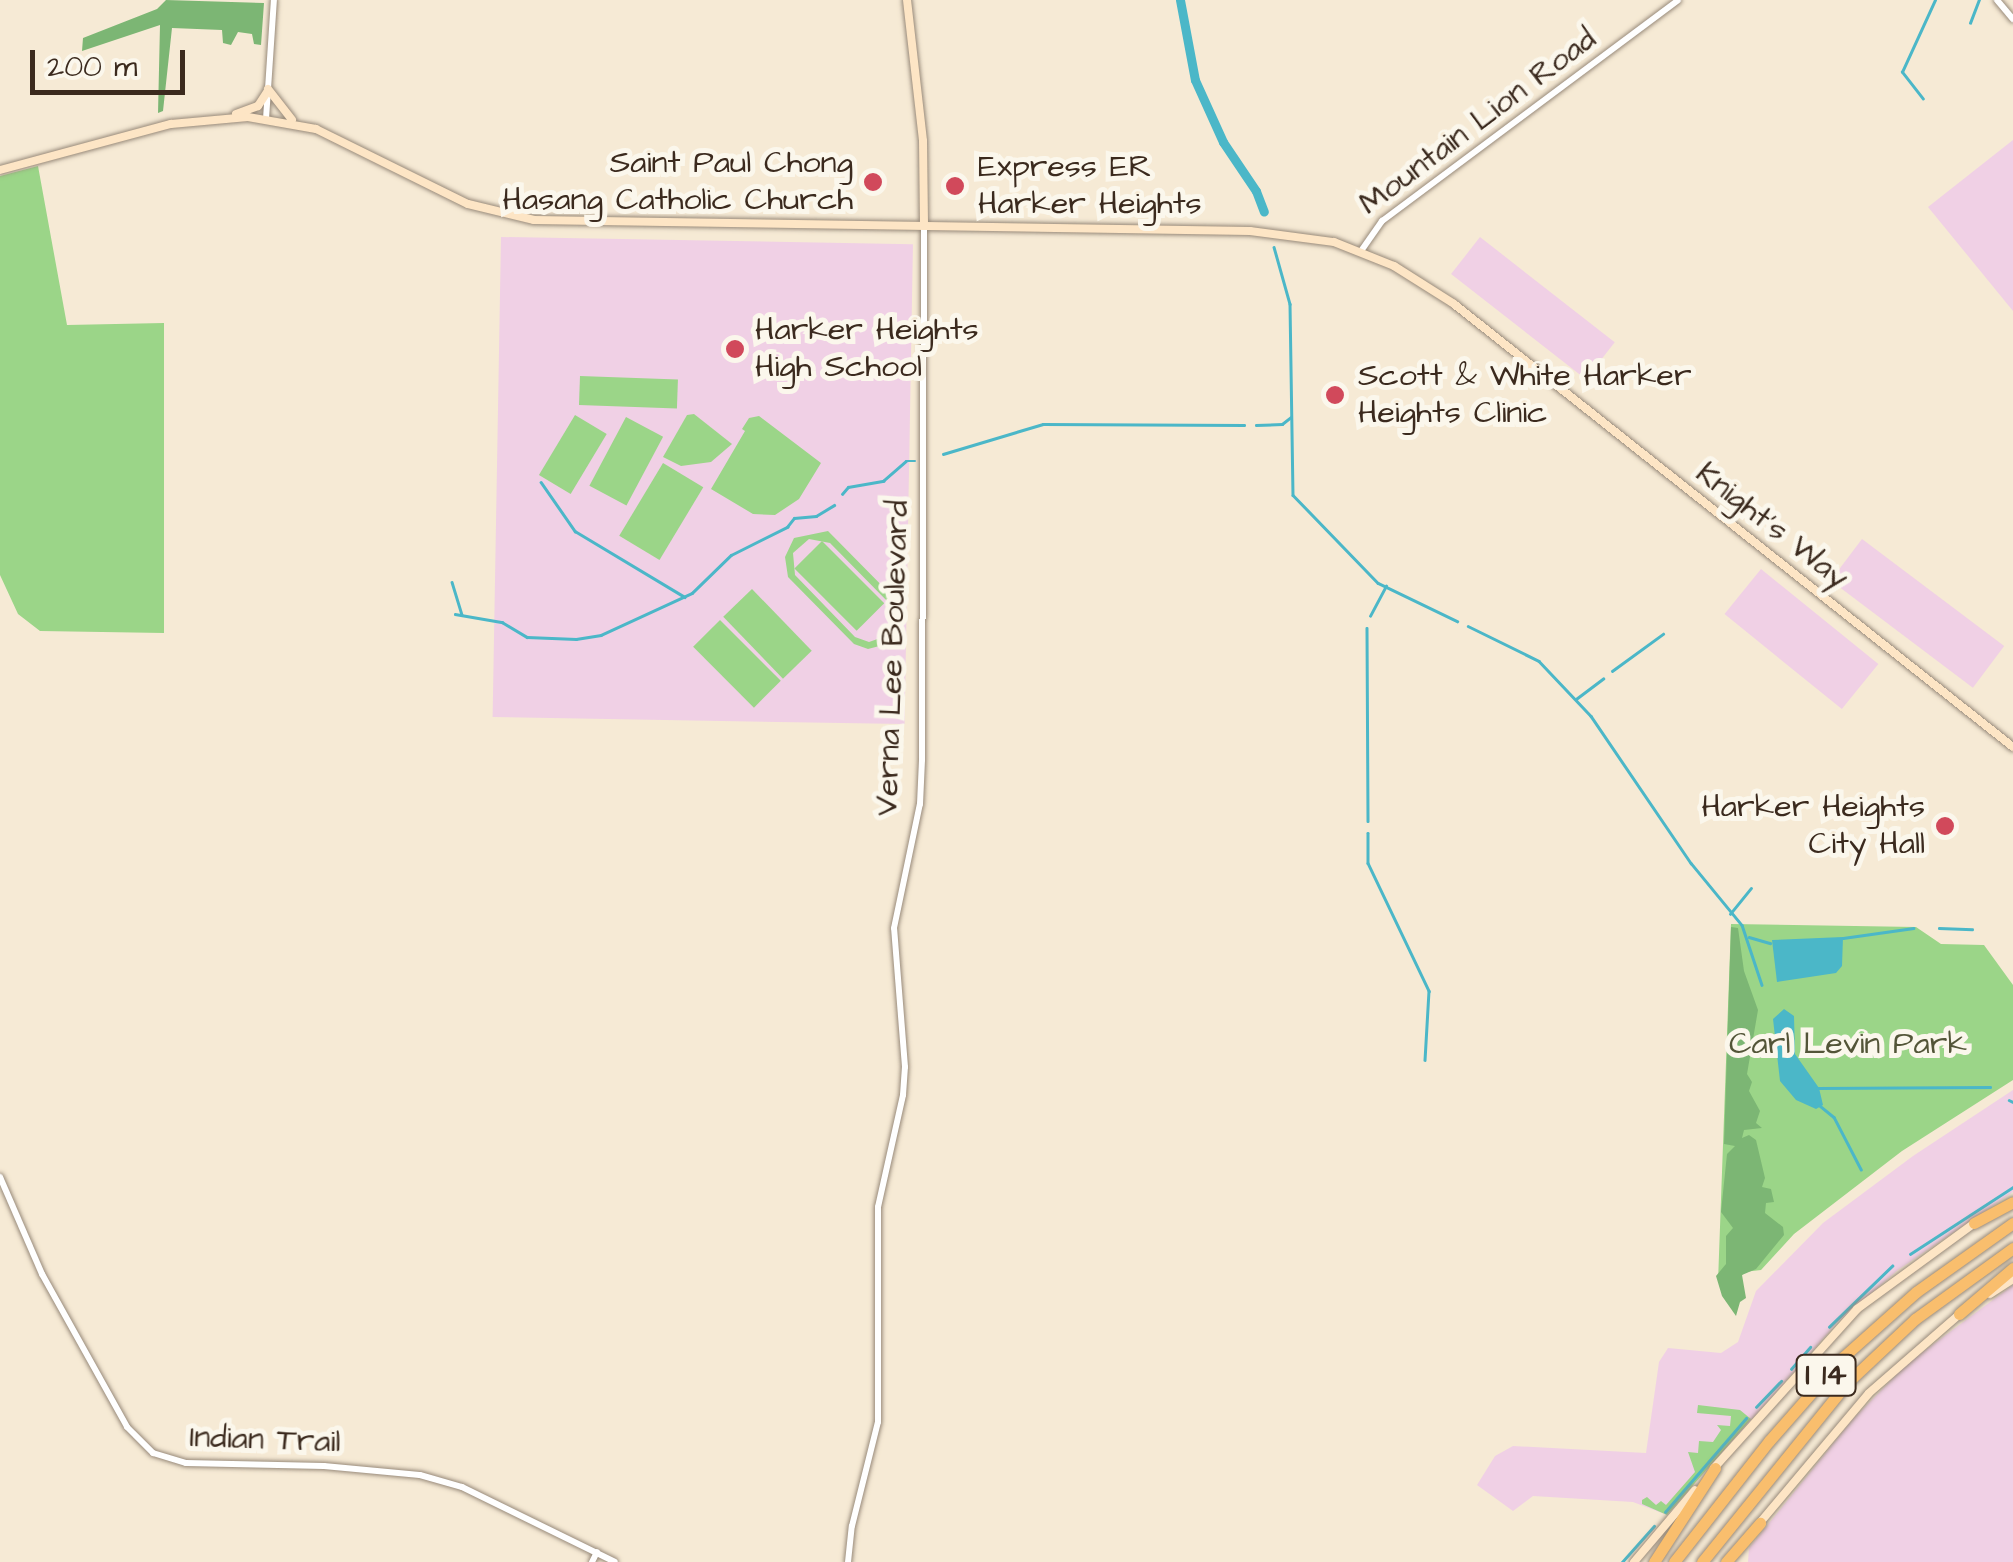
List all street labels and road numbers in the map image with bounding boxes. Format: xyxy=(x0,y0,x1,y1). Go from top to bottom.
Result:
street label: Mountain Lion Road xyxy=(1352,20,1604,224)
street label: Knight's Way xyxy=(1688,454,1856,598)
street label: Verna Lee Boulevard xyxy=(868,499,918,817)
road number: I 14 xyxy=(1794,1350,1858,1400)
street label: Indian Trail xyxy=(189,1418,341,1462)

